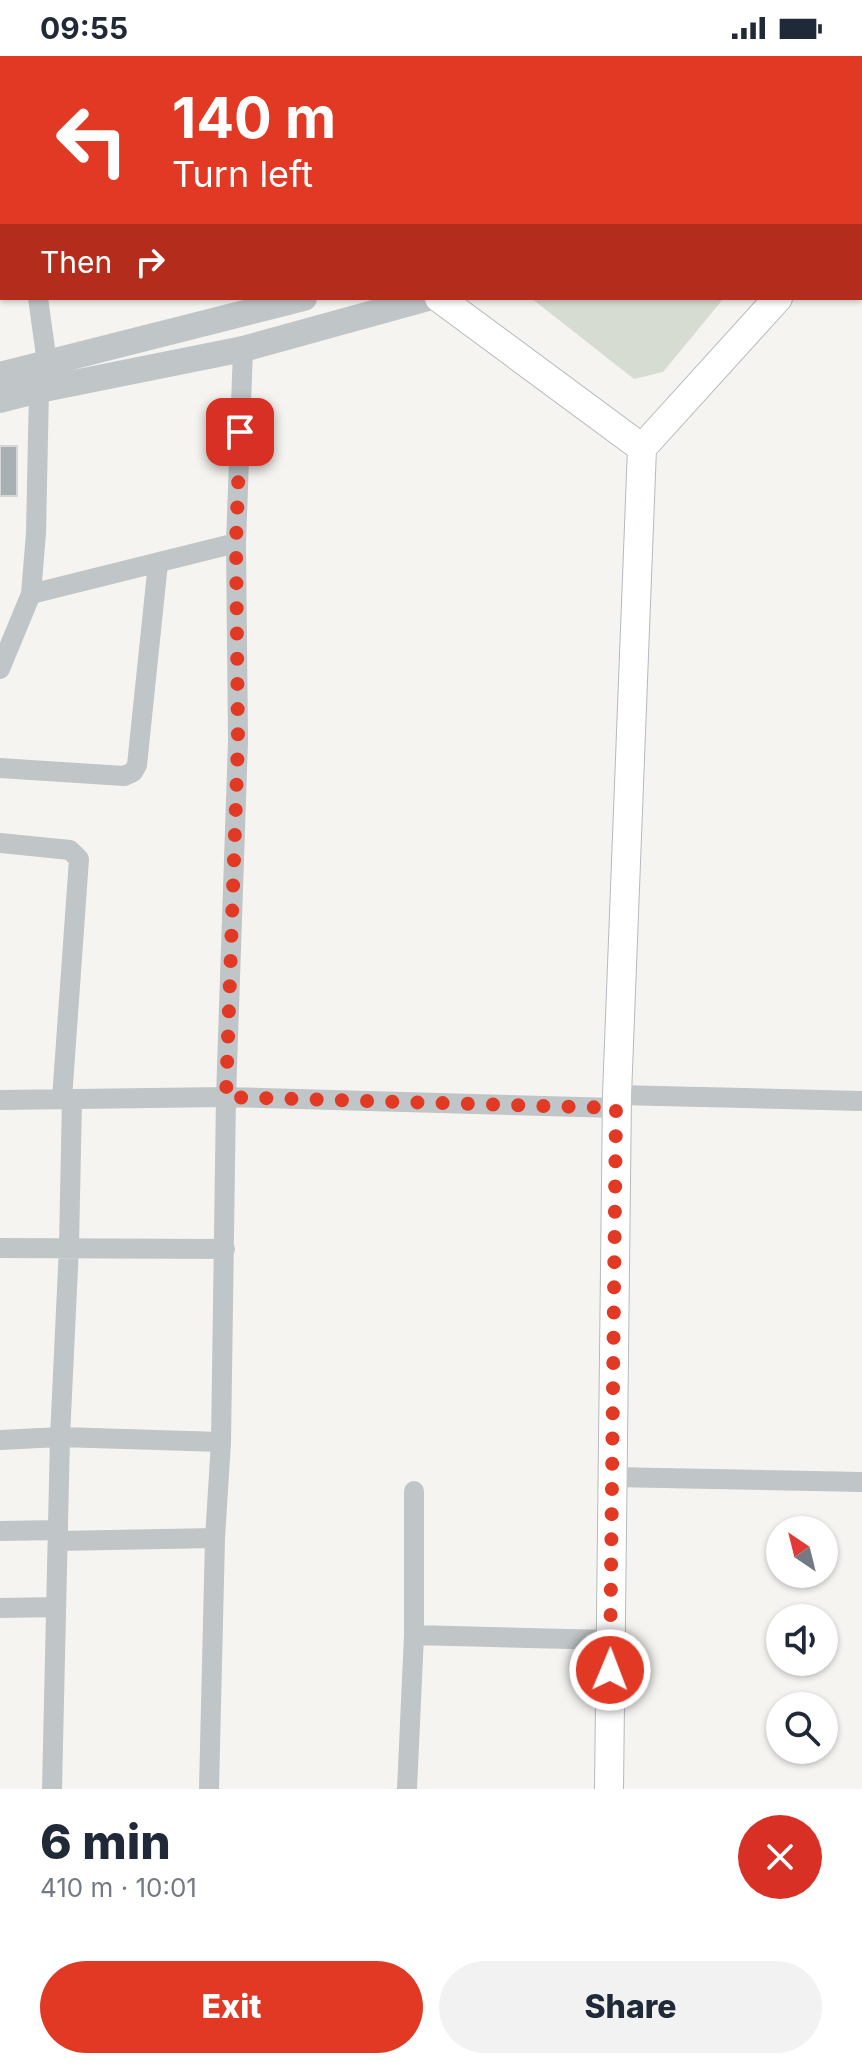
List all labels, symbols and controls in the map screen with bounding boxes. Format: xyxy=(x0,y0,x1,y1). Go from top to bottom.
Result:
text: 09:55 xyxy=(40,10,128,46)
text: 140 m xyxy=(172,84,336,152)
icon: left xyxy=(40,88,144,192)
text: Turn left xyxy=(172,152,313,196)
icon: right xyxy=(128,240,172,284)
text: Then xyxy=(40,244,112,280)
pin xyxy=(206,398,274,466)
icon: arrive xyxy=(218,410,262,454)
north arrow xyxy=(766,1516,838,1588)
map controls xyxy=(766,1516,838,1764)
button: sound xyxy=(766,1604,838,1676)
position arrow xyxy=(568,1628,652,1712)
button: search xyxy=(766,1692,838,1764)
text: 6 min xyxy=(40,1812,171,1871)
button: close xyxy=(738,1815,822,1899)
text: 410 m · 10:01 xyxy=(40,1872,197,1903)
button: Exit xyxy=(40,1961,423,2053)
button: Share xyxy=(439,1961,822,2053)

